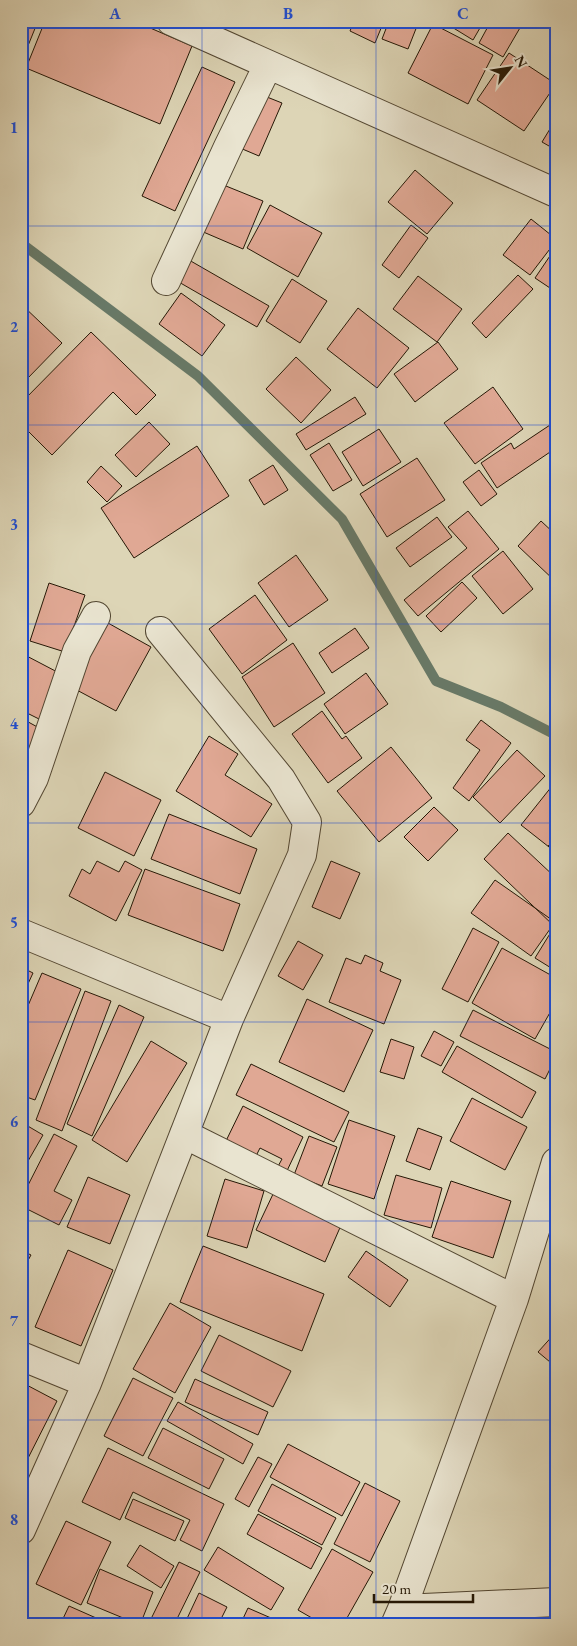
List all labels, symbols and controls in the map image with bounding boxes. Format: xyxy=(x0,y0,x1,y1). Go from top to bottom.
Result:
text: A xyxy=(108,3,121,24)
text: B xyxy=(283,3,293,24)
text: C xyxy=(457,3,469,24)
north arrow xyxy=(484,42,534,92)
text: N xyxy=(511,52,532,71)
text: 1 xyxy=(10,117,18,138)
text: 2 xyxy=(10,316,19,337)
text: 3 xyxy=(10,514,18,535)
text: 4 xyxy=(10,713,19,734)
text: 5 xyxy=(10,912,18,933)
text: 6 xyxy=(10,1111,19,1132)
text: 7 xyxy=(10,1310,19,1331)
text: 8 xyxy=(10,1509,18,1530)
scale bar xyxy=(374,1571,473,1603)
text: 20 m xyxy=(382,1579,411,1598)

